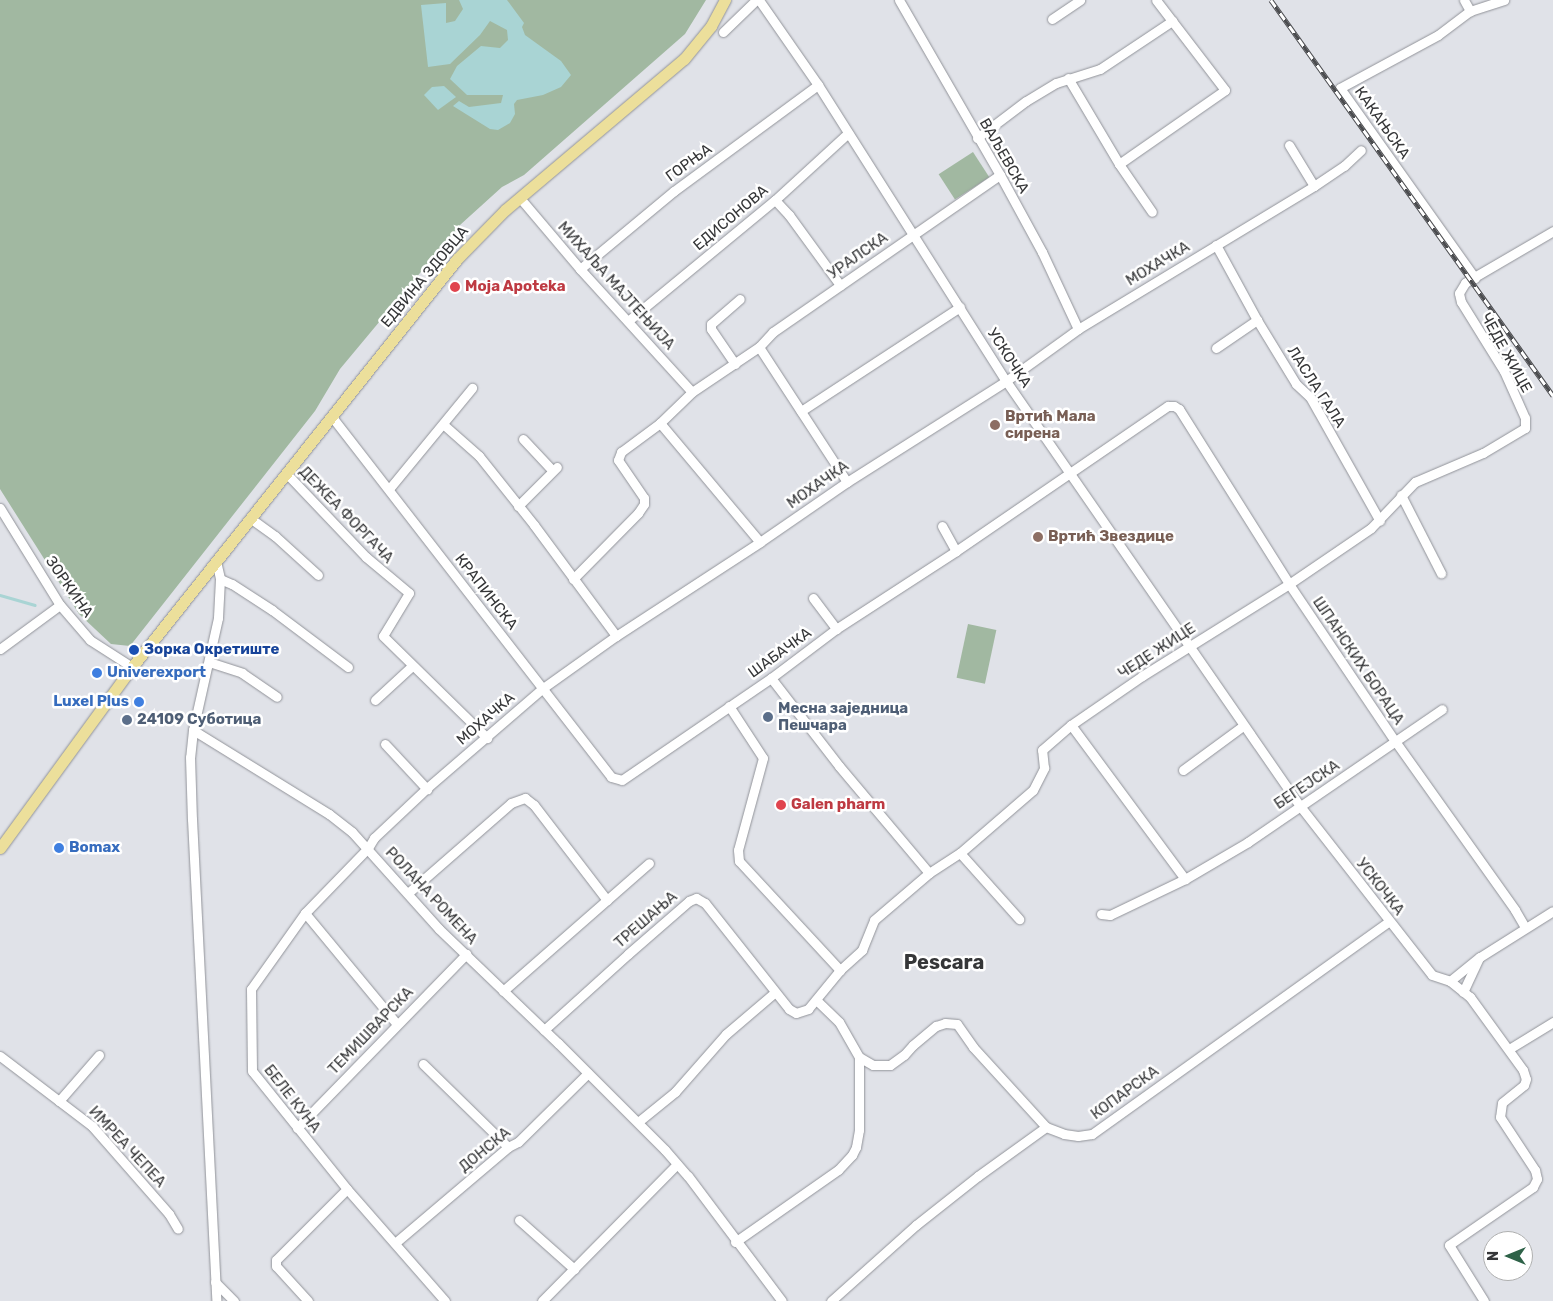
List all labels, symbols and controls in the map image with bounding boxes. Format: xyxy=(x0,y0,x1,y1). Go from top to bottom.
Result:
street label: КАКАЊСКА xyxy=(1351,83,1413,163)
street label: ВАЉЕВСКА xyxy=(975,115,1033,197)
street label: ГОРЊА xyxy=(662,140,716,186)
street label: ЕДИСОНОВА xyxy=(690,182,772,254)
street label: МИХАЉА МАЈТЕЊИЈА xyxy=(554,218,678,354)
street label: ЕДВИНА ЗДОВЦА xyxy=(377,223,473,331)
street label: УРАЛСКА xyxy=(825,229,891,283)
street label: МОХАЧКА xyxy=(1123,238,1193,290)
place label: Moja Apoteka xyxy=(465,278,566,296)
marker: Moja Apoteka xyxy=(449,281,461,293)
street label: ЧЕДЕ ЖИЦЕ xyxy=(1477,310,1535,396)
street label: УСКОЧКА xyxy=(983,325,1035,391)
street label: ЛАСЛА ГАЛА xyxy=(1283,343,1349,431)
place label: Вртић Мала сирена xyxy=(1005,407,1096,442)
marker: Вртић Мала сирена xyxy=(989,419,1001,431)
street label: МОХАЧКА xyxy=(784,457,852,513)
street label: ДЕЖЕА ФОРГАЧА xyxy=(295,463,397,567)
place label: Вртић Звездице xyxy=(1048,528,1174,546)
marker: Вртић Звездице xyxy=(1032,531,1044,543)
street label: КРАПИНСКА xyxy=(451,550,521,634)
street label: ЗОРКИНА xyxy=(41,553,97,621)
street label: ШПАНСКИХ БОРАЦА xyxy=(1309,594,1407,728)
street label: ЧЕДЕ ЖИЦЕ xyxy=(1115,619,1199,683)
street label: ШАБАЧКА xyxy=(745,624,815,682)
place label: Зорка Окретиште xyxy=(144,641,279,659)
marker: Зорка Окретиште xyxy=(128,644,140,656)
place label: Univerexport xyxy=(107,664,206,682)
marker: Univerexport xyxy=(91,667,103,679)
street label: МОХАЧКА xyxy=(453,689,519,749)
place label: Luxel Plus xyxy=(53,693,129,711)
marker: Luxel Plus xyxy=(133,696,145,708)
place label: Месна заједница Пешчара xyxy=(778,699,908,734)
place label: 24109 Суботица xyxy=(137,711,261,729)
marker: Месна заједница Пешчара xyxy=(762,711,774,723)
marker: 24109 Суботица xyxy=(121,714,133,726)
street label: БЕГЕЈСКА xyxy=(1271,757,1343,813)
place label: Galen pharm xyxy=(791,796,885,814)
marker: Galen pharm xyxy=(775,799,787,811)
place label: Bomax xyxy=(69,839,120,857)
marker: Bomax xyxy=(53,842,65,854)
street label: РОЛАНА РОМЕНА xyxy=(381,844,481,948)
street label: УСКОЧКА xyxy=(1352,855,1408,919)
street label: ТРЕШАЊА xyxy=(611,888,681,952)
district label: Pescara xyxy=(904,950,984,974)
street label: ТЕМИШВАРСКА xyxy=(325,984,417,1078)
street label: БЕЛЕ КУНА xyxy=(260,1061,324,1137)
street label: КОПАРСКА xyxy=(1088,1062,1162,1124)
street label: ИМРЕА ЧЕПЕА xyxy=(85,1103,169,1191)
street label: ДОНСКА xyxy=(456,1124,514,1176)
north arrow xyxy=(1483,1231,1533,1281)
text: N xyxy=(1485,1251,1502,1261)

